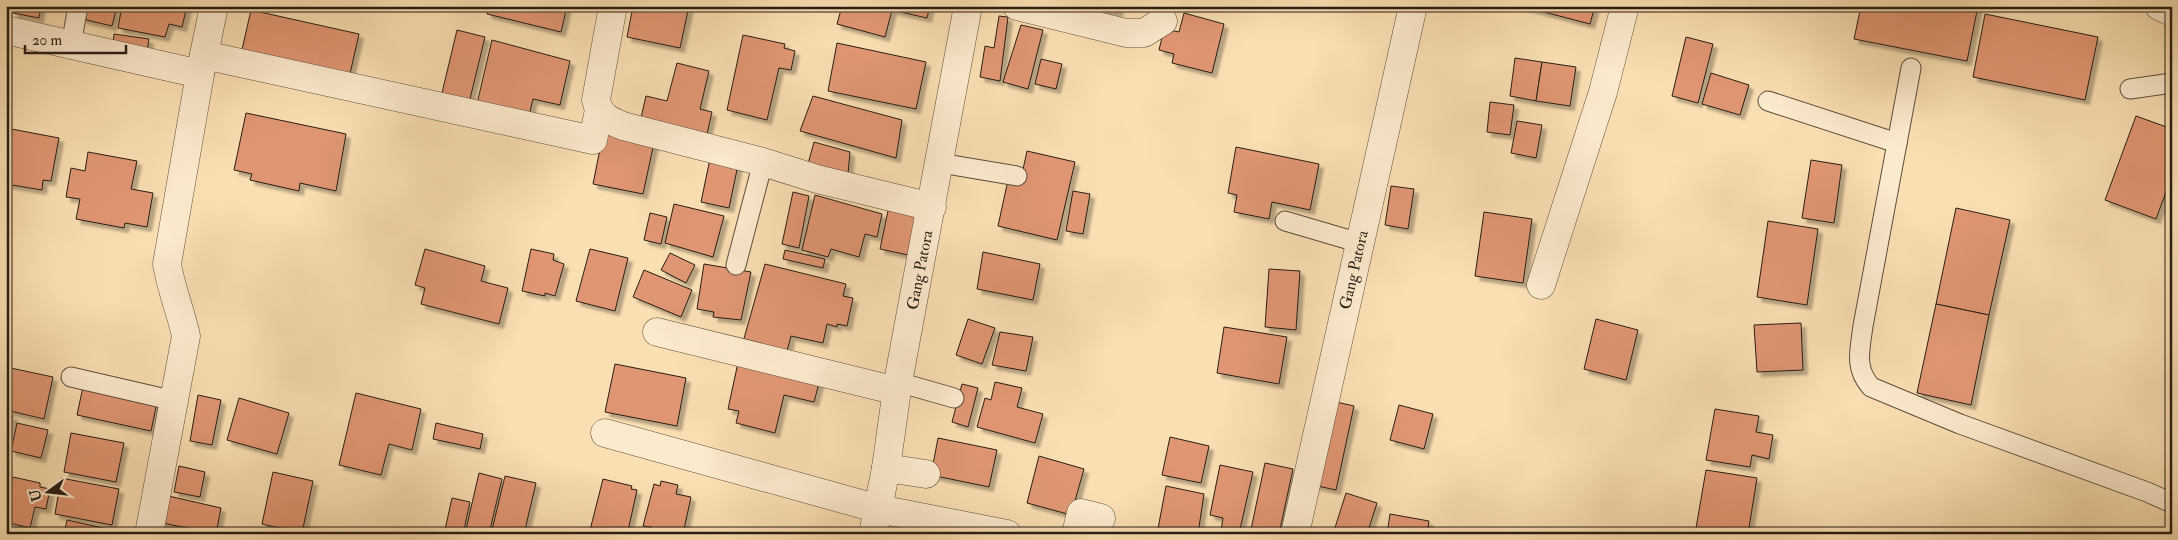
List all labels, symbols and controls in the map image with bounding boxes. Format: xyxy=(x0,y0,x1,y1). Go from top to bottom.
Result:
scale bar xyxy=(25,22,126,54)
text: 20 m xyxy=(32,31,62,50)
street label: Gang Patora xyxy=(903,228,938,311)
street label: Gang Patora xyxy=(1335,228,1373,311)
north arrow xyxy=(22,468,72,518)
text: U xyxy=(26,487,46,503)

